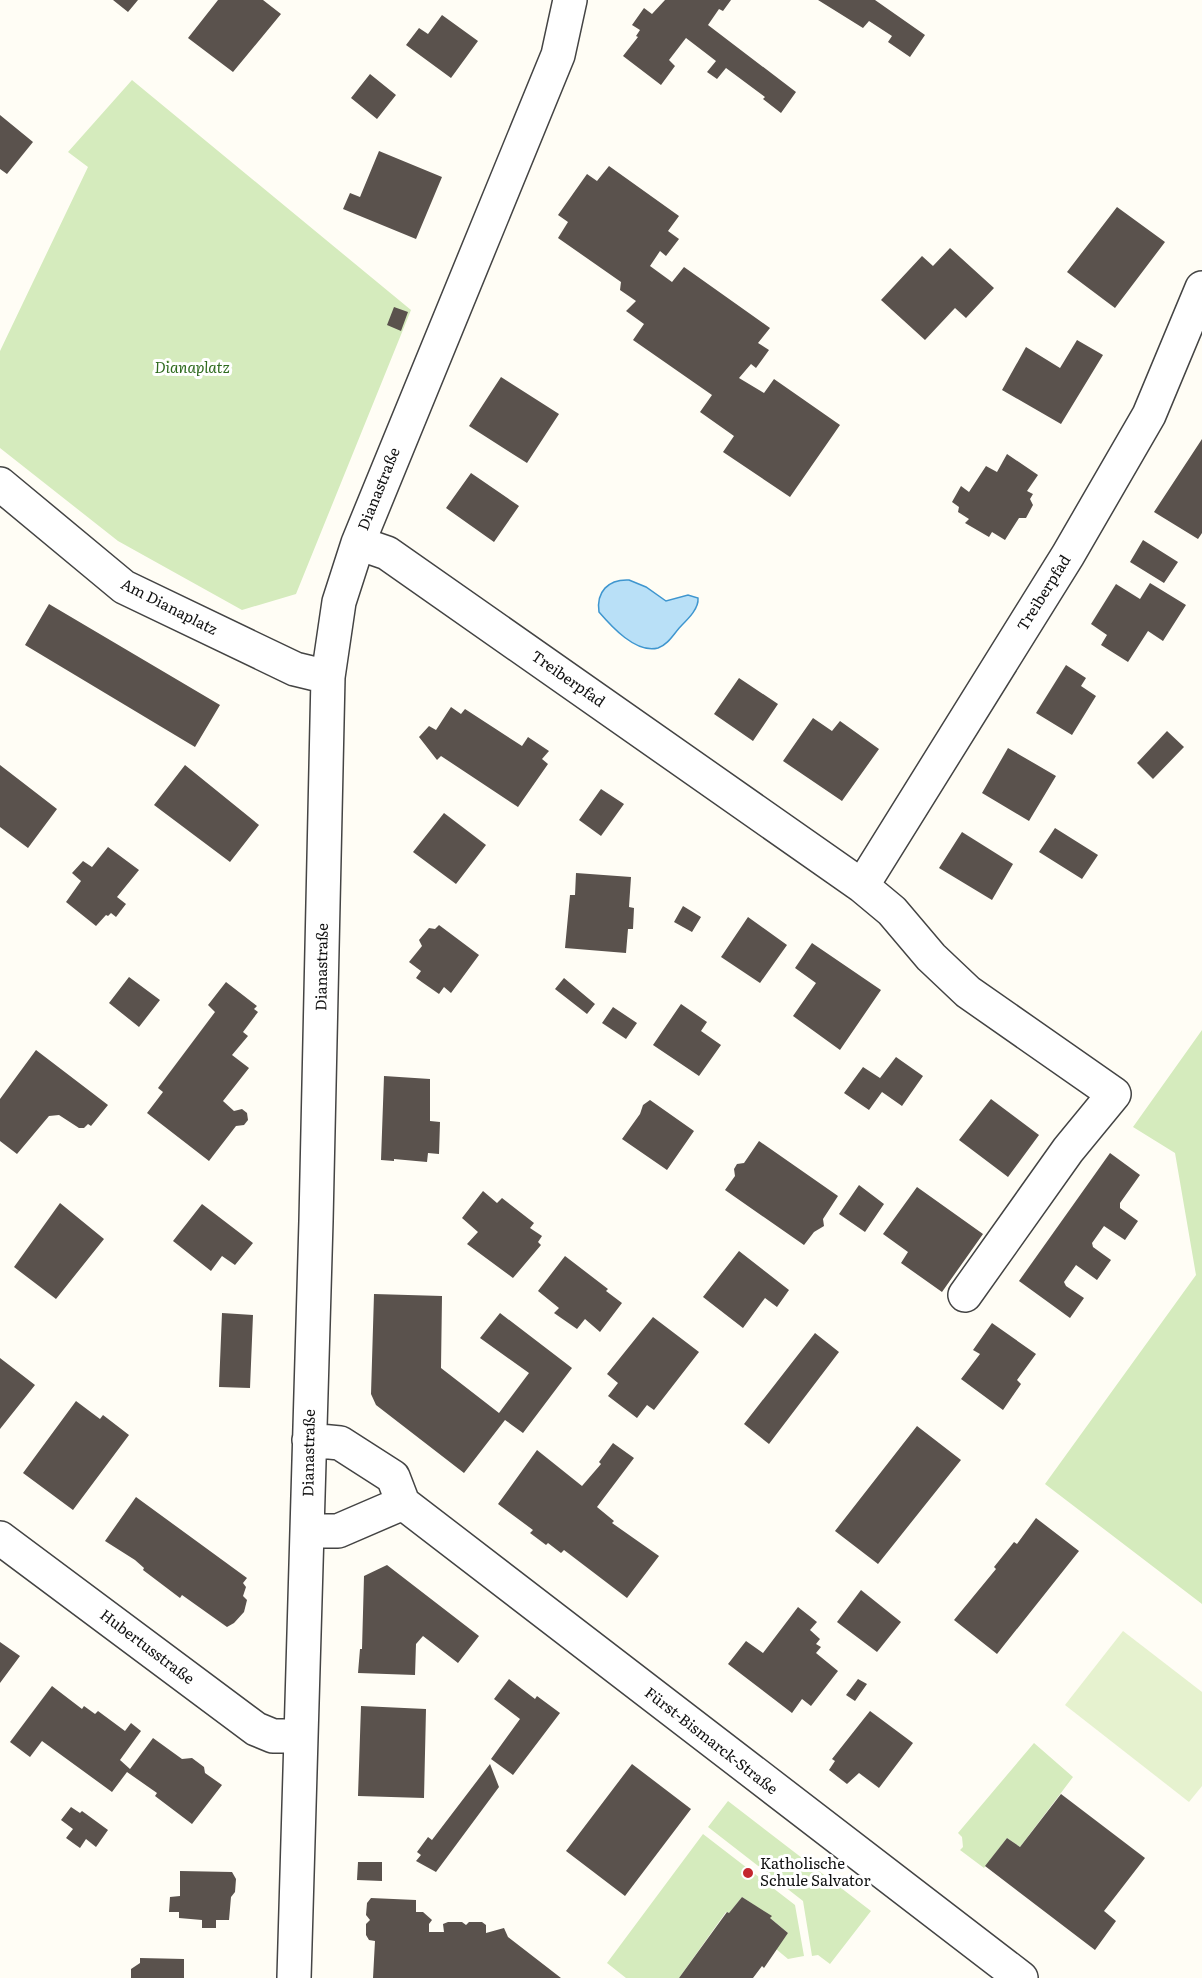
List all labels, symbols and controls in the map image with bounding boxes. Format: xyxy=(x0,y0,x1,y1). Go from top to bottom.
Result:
park label: Dianaplatz xyxy=(154,355,230,378)
street label: Dianastraße xyxy=(351,443,405,533)
street label: Treiberpfad xyxy=(1010,550,1075,635)
street label: Am Dianaplatz xyxy=(117,571,222,640)
street label: Treiberpfad xyxy=(527,644,611,712)
street label: Dianastraße xyxy=(308,923,333,1011)
street label: Dianastraße xyxy=(295,1409,320,1497)
street label: Hubertusstraße xyxy=(96,1603,200,1689)
street label: Fürst-Bismarck-Straße xyxy=(640,1680,784,1799)
place label: Katholische Schule Salvator xyxy=(760,1851,871,1891)
marker: Katholische Schule Salvator xyxy=(741,1866,755,1880)

